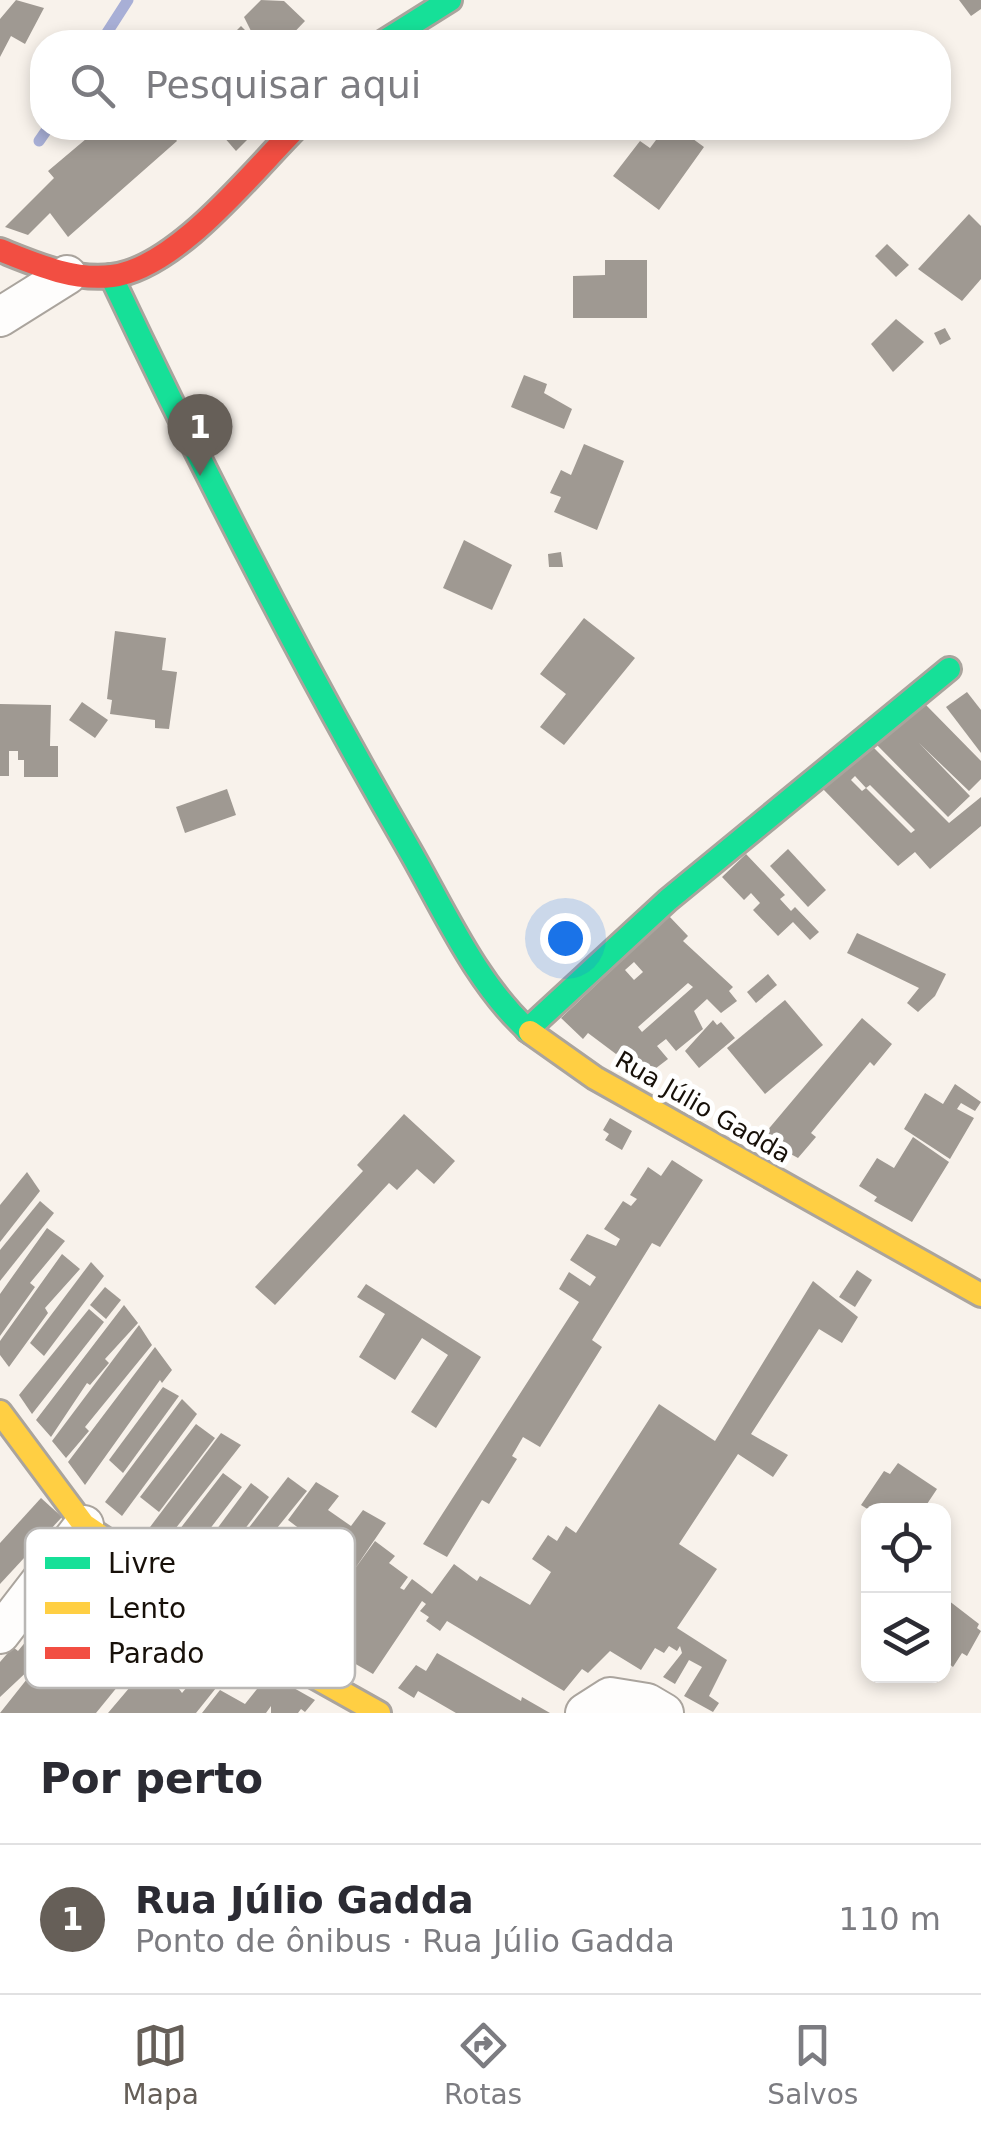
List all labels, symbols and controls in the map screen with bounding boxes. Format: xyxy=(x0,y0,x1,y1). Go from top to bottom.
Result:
search box xyxy=(30,30,951,140)
icon: search xyxy=(65,58,120,113)
text: Pesquisar aqui xyxy=(145,63,421,107)
pin: 1 xyxy=(168,394,232,476)
your location xyxy=(540,913,591,964)
street label: Rua Júlio Gadda xyxy=(610,1045,796,1169)
map controls xyxy=(861,1503,951,1683)
button: locate xyxy=(861,1503,951,1593)
legend xyxy=(25,1528,355,1688)
text: Livre xyxy=(108,1547,176,1580)
text: Lento xyxy=(108,1592,186,1625)
button: layers xyxy=(861,1593,951,1683)
text: Parado xyxy=(108,1637,204,1670)
text: Por perto xyxy=(40,1754,263,1803)
text: Rua Júlio Gadda xyxy=(135,1878,474,1922)
text: 1 xyxy=(61,1900,84,1938)
text: 110 m xyxy=(839,1900,941,1938)
text: Ponto de ônibus · Rua Júlio Gadda xyxy=(135,1922,675,1960)
tab: Mapa xyxy=(123,2018,199,2111)
tab: Rotas xyxy=(444,2018,522,2111)
tab: Salvos xyxy=(767,2018,858,2111)

